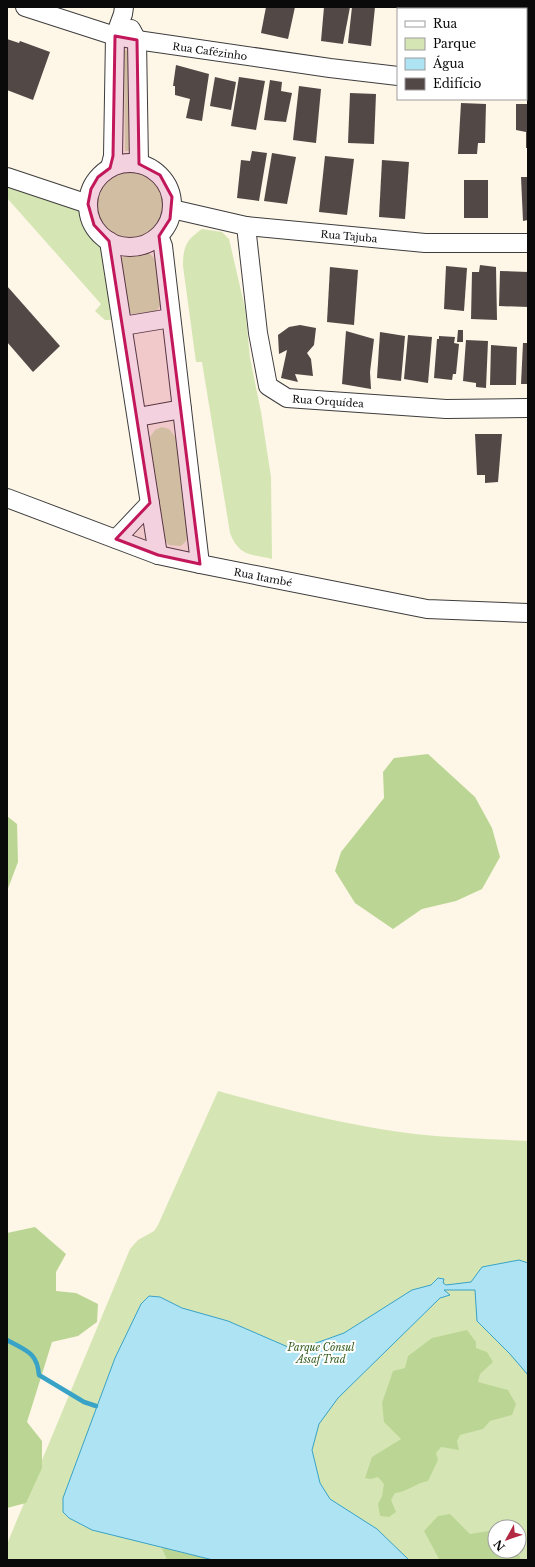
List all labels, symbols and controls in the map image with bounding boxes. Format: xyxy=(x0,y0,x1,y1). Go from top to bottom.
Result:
legend xyxy=(397,8,527,100)
text: Rua xyxy=(433,16,457,31)
text: Parque xyxy=(433,36,476,51)
street label: Rua Cafézinho xyxy=(172,40,249,63)
text: Água xyxy=(432,55,464,71)
text: Edifício xyxy=(433,76,481,91)
street label: Rua Tajuba xyxy=(320,228,378,245)
street label: Rua Orquídea xyxy=(292,393,365,411)
street label: Rua Itambé xyxy=(233,565,293,590)
park label: Parque Cônsul Assaf Trad xyxy=(287,1341,355,1366)
north arrow xyxy=(487,1519,527,1559)
text: N xyxy=(490,1536,508,1554)

